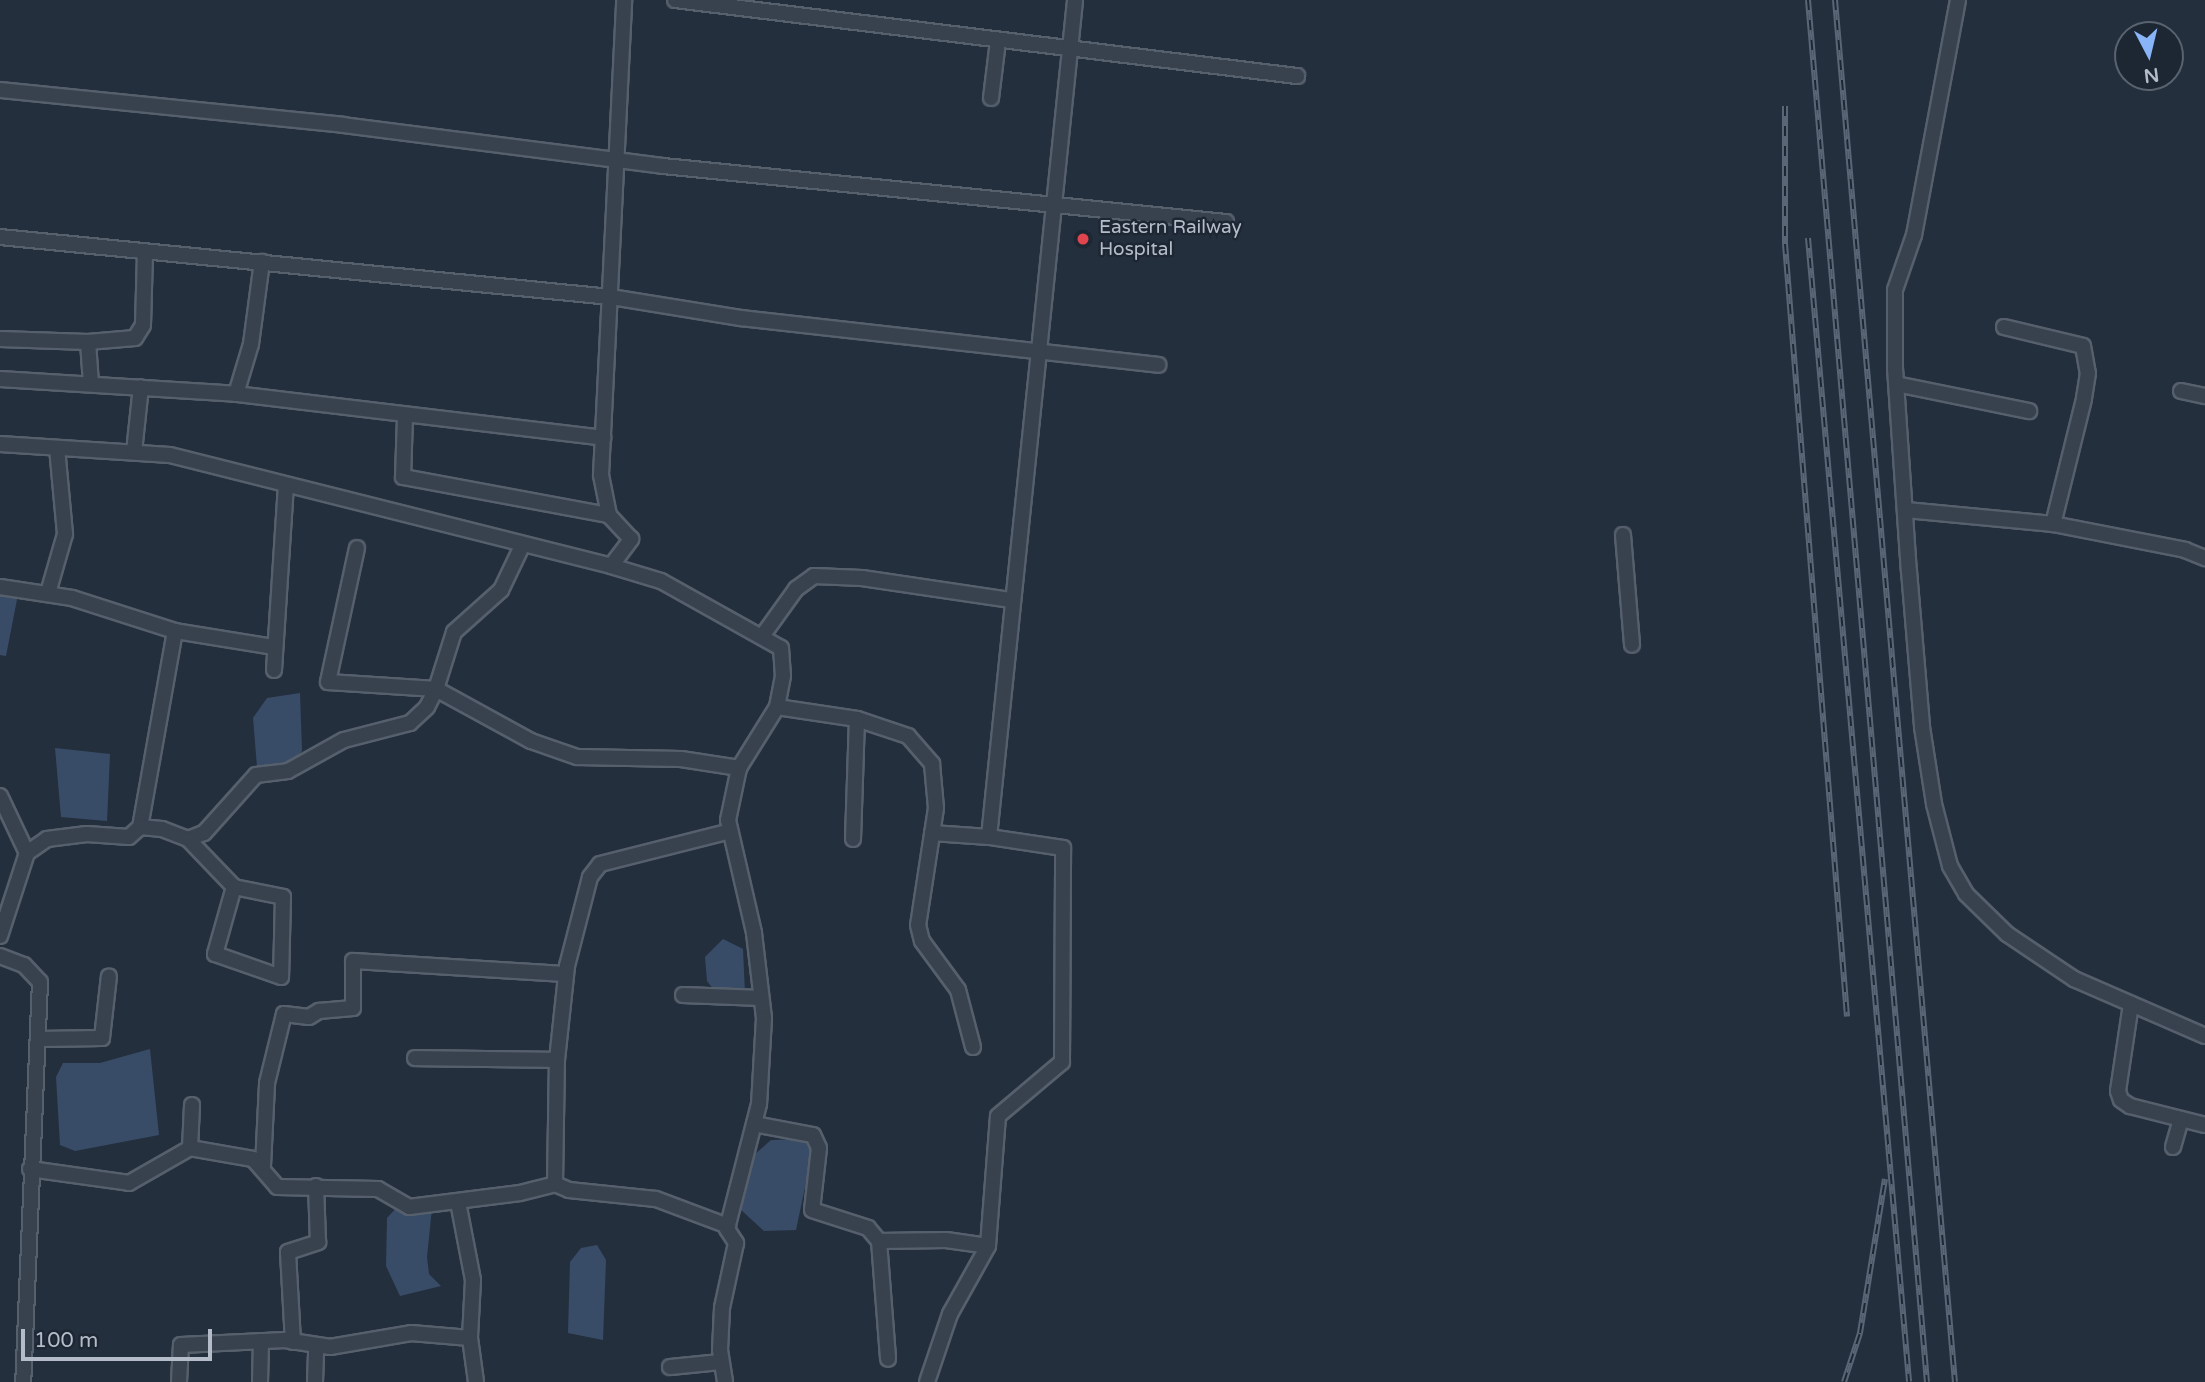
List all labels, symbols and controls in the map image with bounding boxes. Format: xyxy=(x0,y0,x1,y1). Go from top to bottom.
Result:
north arrow xyxy=(2114,21,2184,91)
text: N xyxy=(2142,63,2160,87)
place label: Eastern Railway Hospital xyxy=(1099,217,1242,261)
marker: Eastern Railway Hospital xyxy=(1073,229,1093,249)
scale bar xyxy=(24,1316,215,1360)
text: 100 m xyxy=(34,1328,98,1353)

